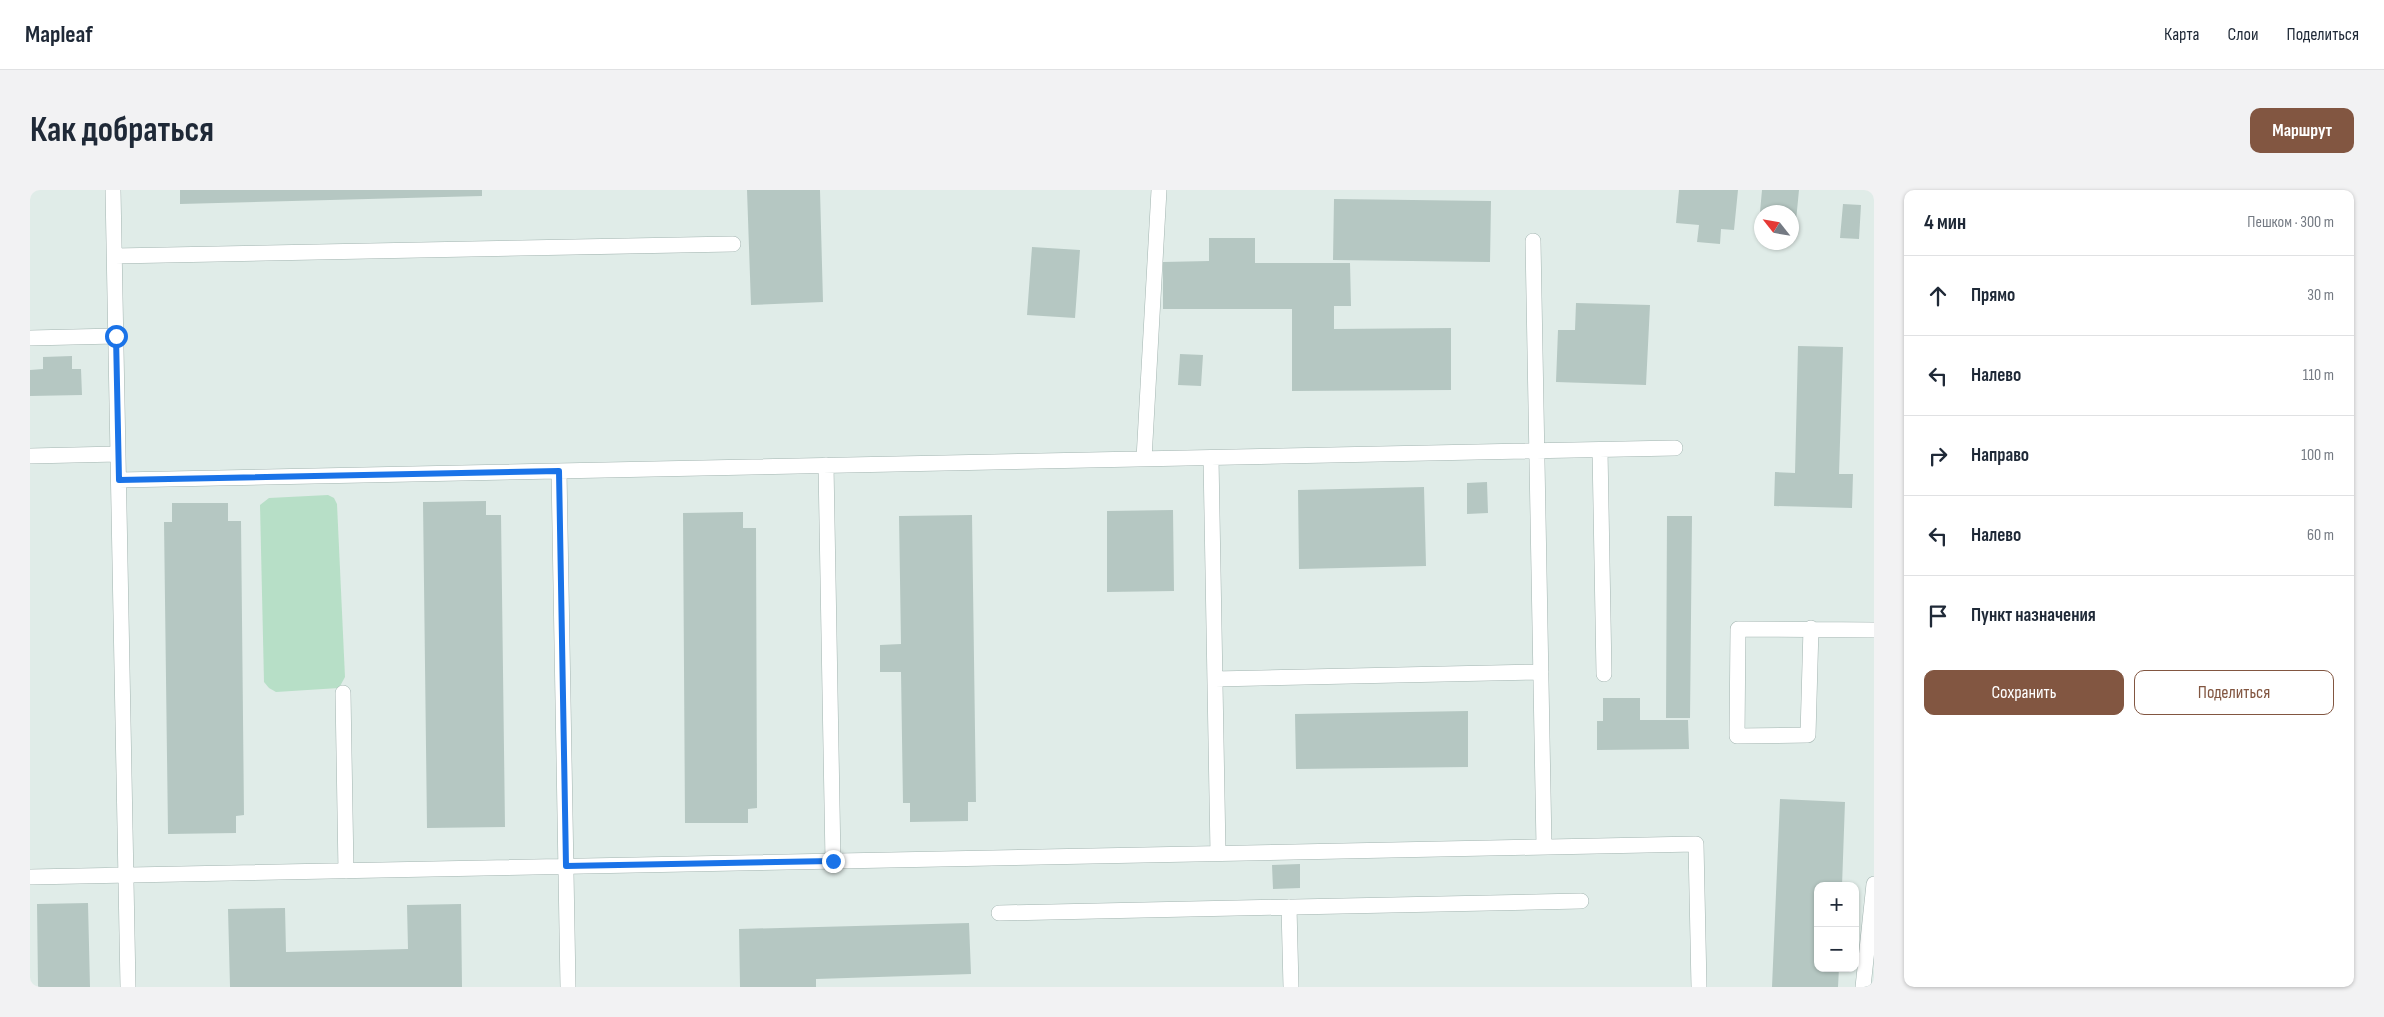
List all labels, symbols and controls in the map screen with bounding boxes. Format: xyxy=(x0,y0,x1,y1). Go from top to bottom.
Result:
text: Mapleaf xyxy=(25,20,93,49)
text: Карта xyxy=(2164,24,2200,45)
text: Слои xyxy=(2228,24,2259,45)
text: Поделиться xyxy=(2287,24,2359,45)
button: Маршрут xyxy=(2250,108,2354,153)
text: Как добраться xyxy=(30,109,214,152)
north arrow xyxy=(1754,205,1799,250)
text: 4 мин xyxy=(1924,210,1966,235)
text: Пешком · 300 m xyxy=(2247,213,2334,232)
icon: ahead xyxy=(1924,282,1952,310)
text: Прямо xyxy=(1971,284,2015,307)
text: 30 m xyxy=(2307,286,2334,305)
route start xyxy=(105,325,128,348)
icon: left xyxy=(1924,362,1952,390)
text: Налево xyxy=(1971,364,2021,387)
text: 110 m xyxy=(2303,366,2334,385)
icon: right xyxy=(1924,442,1952,470)
text: Направо xyxy=(1971,444,2029,467)
text: 100 m xyxy=(2301,446,2334,465)
icon: left xyxy=(1924,522,1952,550)
text: Налево xyxy=(1971,524,2021,547)
text: 60 m xyxy=(2307,526,2334,545)
icon: arrive xyxy=(1924,602,1952,630)
text: Пункт назначения xyxy=(1971,604,2096,627)
button: Сохранить xyxy=(1924,670,2124,715)
button: Поделиться xyxy=(2134,670,2334,715)
route end xyxy=(822,850,845,873)
map controls xyxy=(1814,882,1859,972)
button: + xyxy=(1814,882,1859,927)
button: − xyxy=(1814,927,1859,972)

